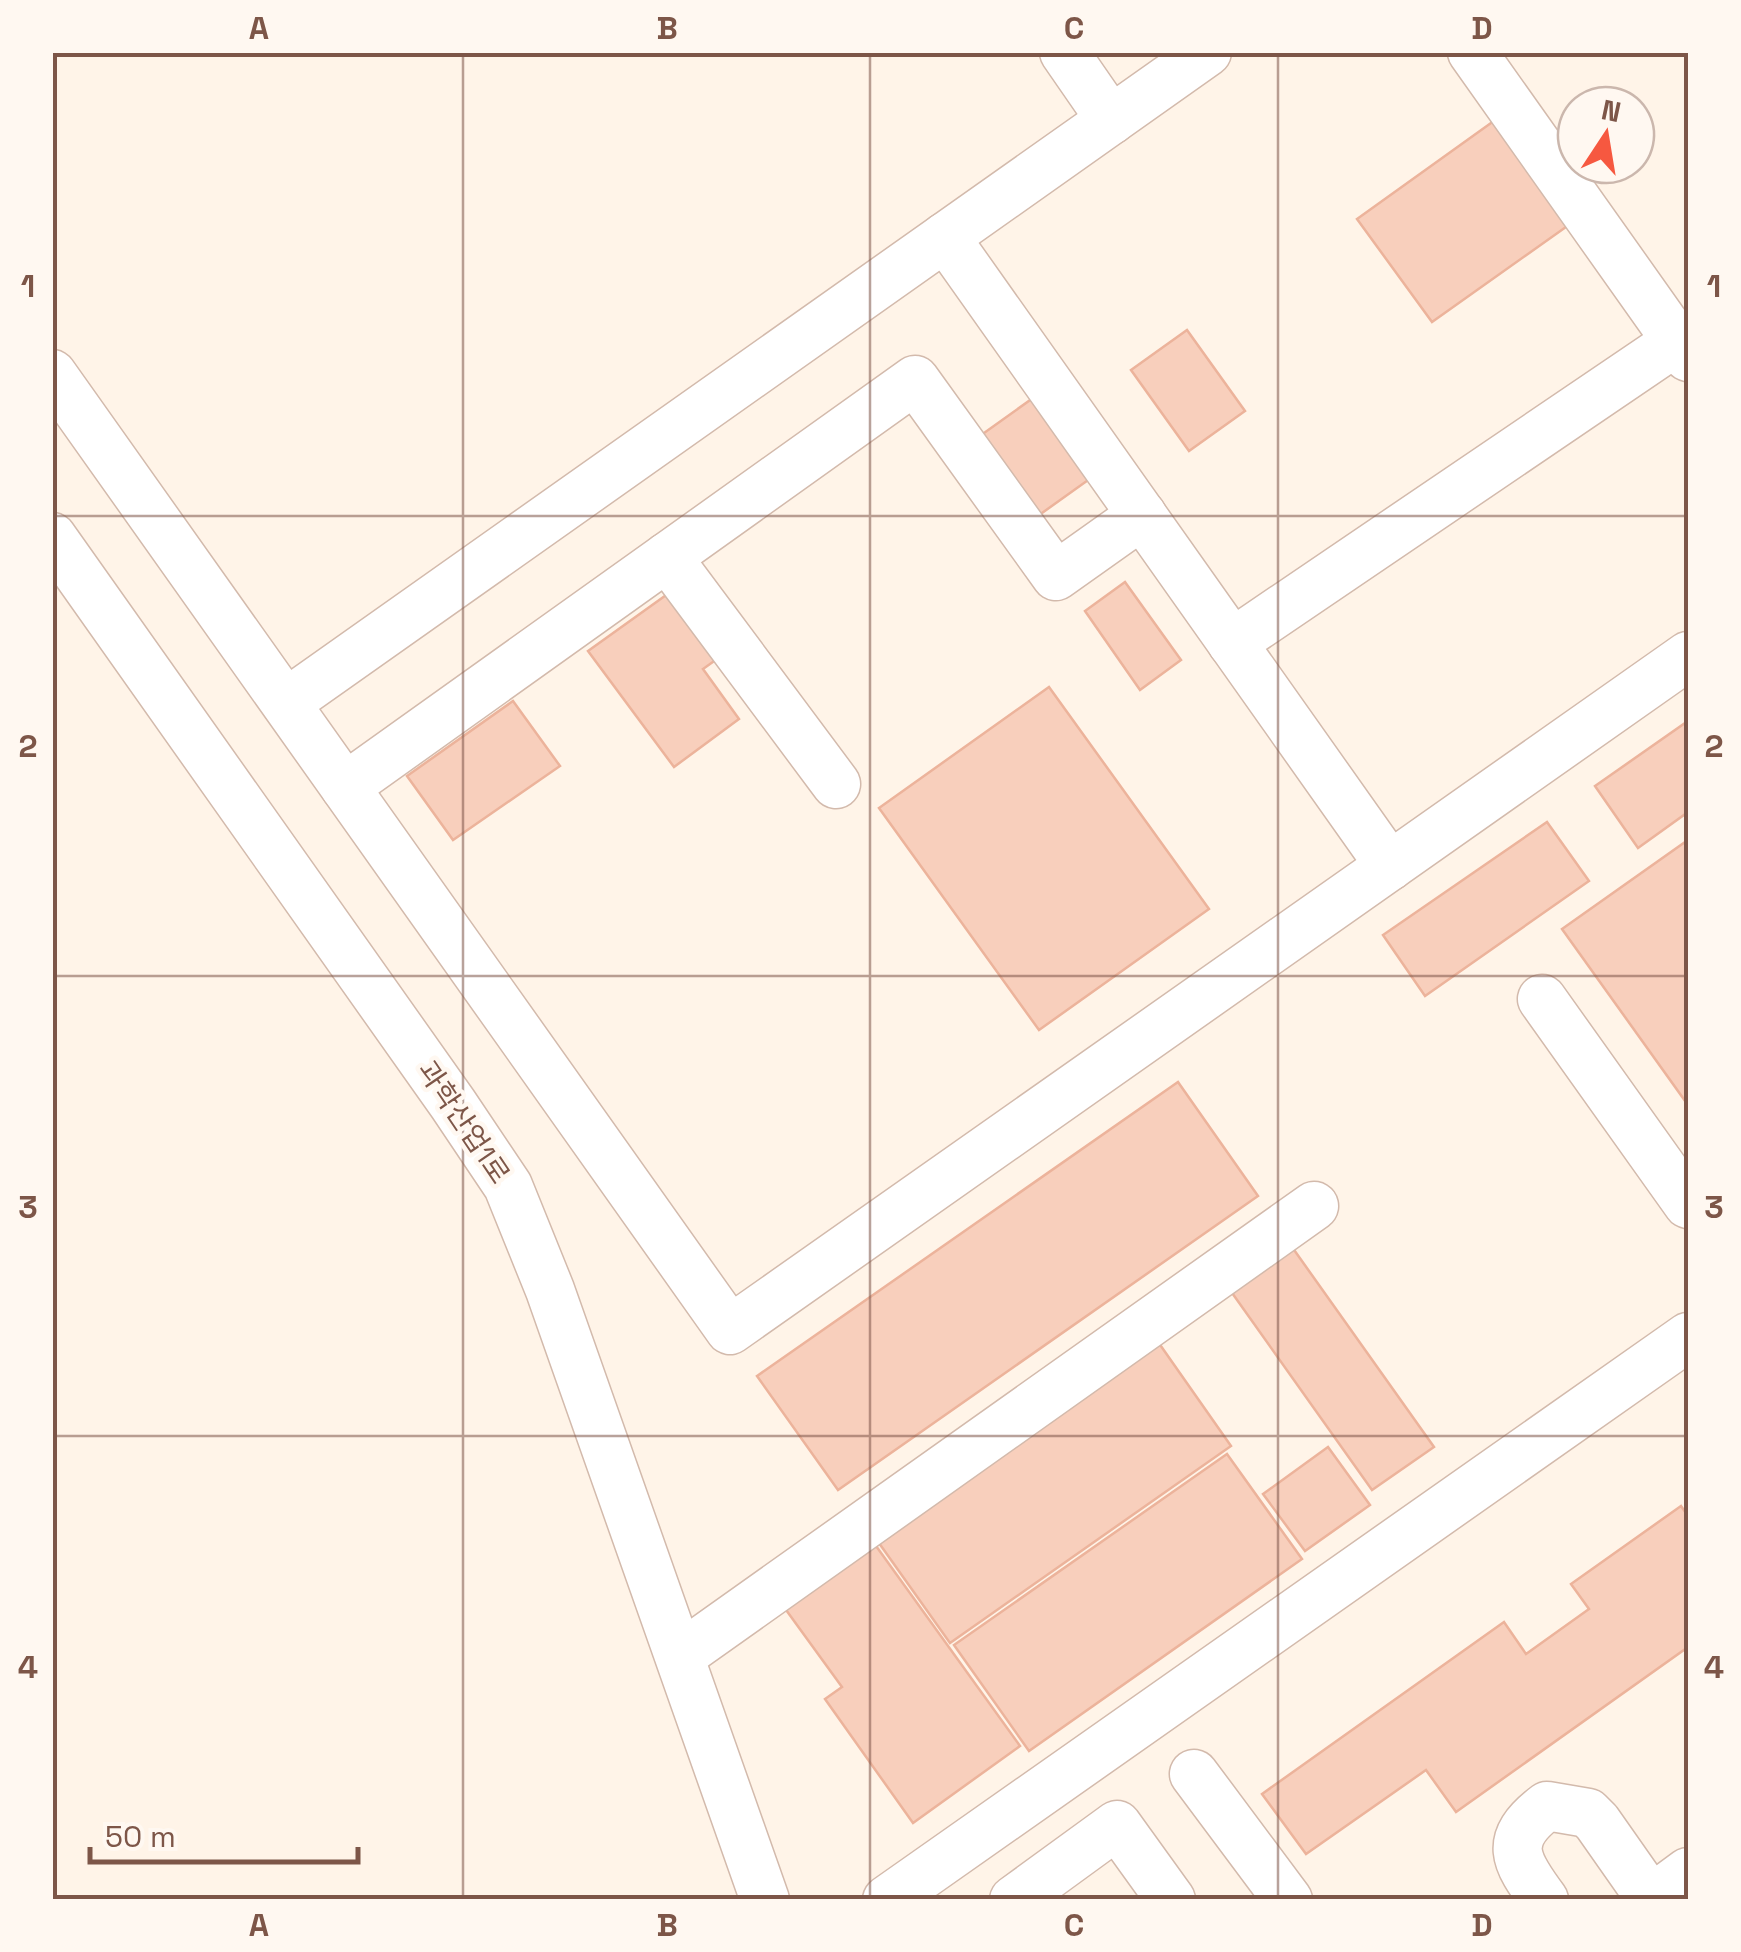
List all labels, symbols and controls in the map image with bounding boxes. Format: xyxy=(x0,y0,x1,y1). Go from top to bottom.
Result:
text: A xyxy=(249,8,269,48)
text: B xyxy=(656,8,678,48)
text: C xyxy=(1064,8,1084,48)
text: D xyxy=(1471,8,1493,48)
north arrow xyxy=(1556,85,1656,185)
text: N xyxy=(1598,91,1624,130)
text: 1 xyxy=(21,266,35,306)
text: 1 xyxy=(1707,266,1721,306)
text: 2 xyxy=(18,726,38,766)
text: 2 xyxy=(1704,726,1724,766)
street label: 과학산업1로 xyxy=(410,1054,518,1190)
text: 3 xyxy=(18,1187,38,1227)
text: 3 xyxy=(1704,1187,1724,1227)
text: 4 xyxy=(18,1647,38,1687)
text: 4 xyxy=(1704,1647,1724,1687)
scale bar xyxy=(90,1802,358,1864)
text: 50 m xyxy=(105,1817,176,1856)
text: A xyxy=(249,1905,269,1945)
text: B xyxy=(656,1905,678,1945)
text: C xyxy=(1064,1905,1084,1945)
text: D xyxy=(1471,1905,1493,1945)

